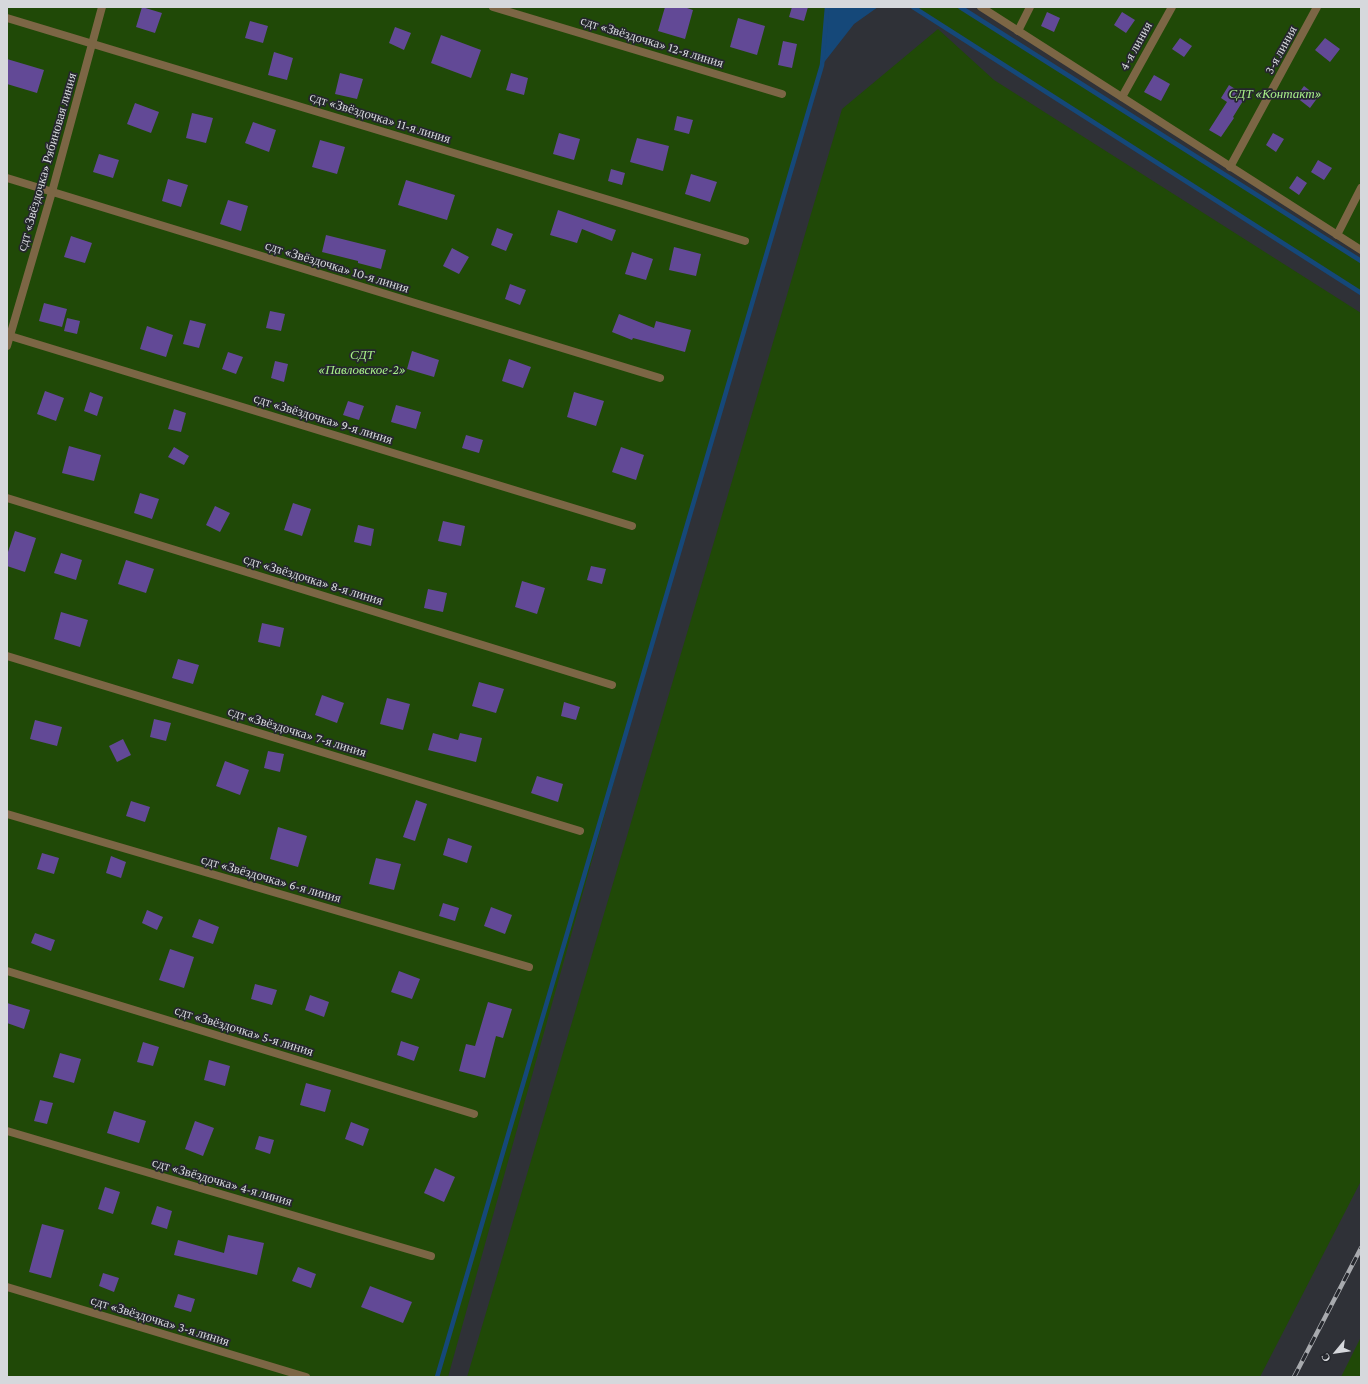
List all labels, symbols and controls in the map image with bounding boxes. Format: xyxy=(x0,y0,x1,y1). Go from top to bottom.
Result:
street label: сдт «Звёздочка» 12-я линия xyxy=(579,13,725,71)
street label: 4-я линия xyxy=(1116,19,1156,73)
street label: 3-я линия xyxy=(1261,23,1301,77)
street label: сдт «Звёздочка» Рябиновая линия xyxy=(14,71,80,253)
park label: СДТ «Контакт» xyxy=(1228,86,1322,102)
street label: сдт «Звёздочка» 11-я линия xyxy=(308,89,452,147)
street label: сдт «Звёздочка» 10-я линия xyxy=(263,238,411,296)
park label: СДТ «Павловское-2» xyxy=(318,347,406,378)
street label: сдт «Звёздочка» 9-я линия xyxy=(252,390,394,448)
street label: сдт «Звёздочка» 8-я линия xyxy=(241,551,385,609)
street label: сдт «Звёздочка» 7-я линия xyxy=(226,704,368,760)
street label: сдт «Звёздочка» 6-я линия xyxy=(199,852,343,906)
street label: сдт «Звёздочка» 5-я линия xyxy=(173,1002,315,1060)
street label: сдт «Звёздочка» 4-я линия xyxy=(150,1155,294,1209)
street label: сдт «Звёздочка» 3-я линия xyxy=(89,1292,231,1350)
north arrow xyxy=(1316,1332,1356,1372)
text: С xyxy=(1318,1351,1333,1364)

